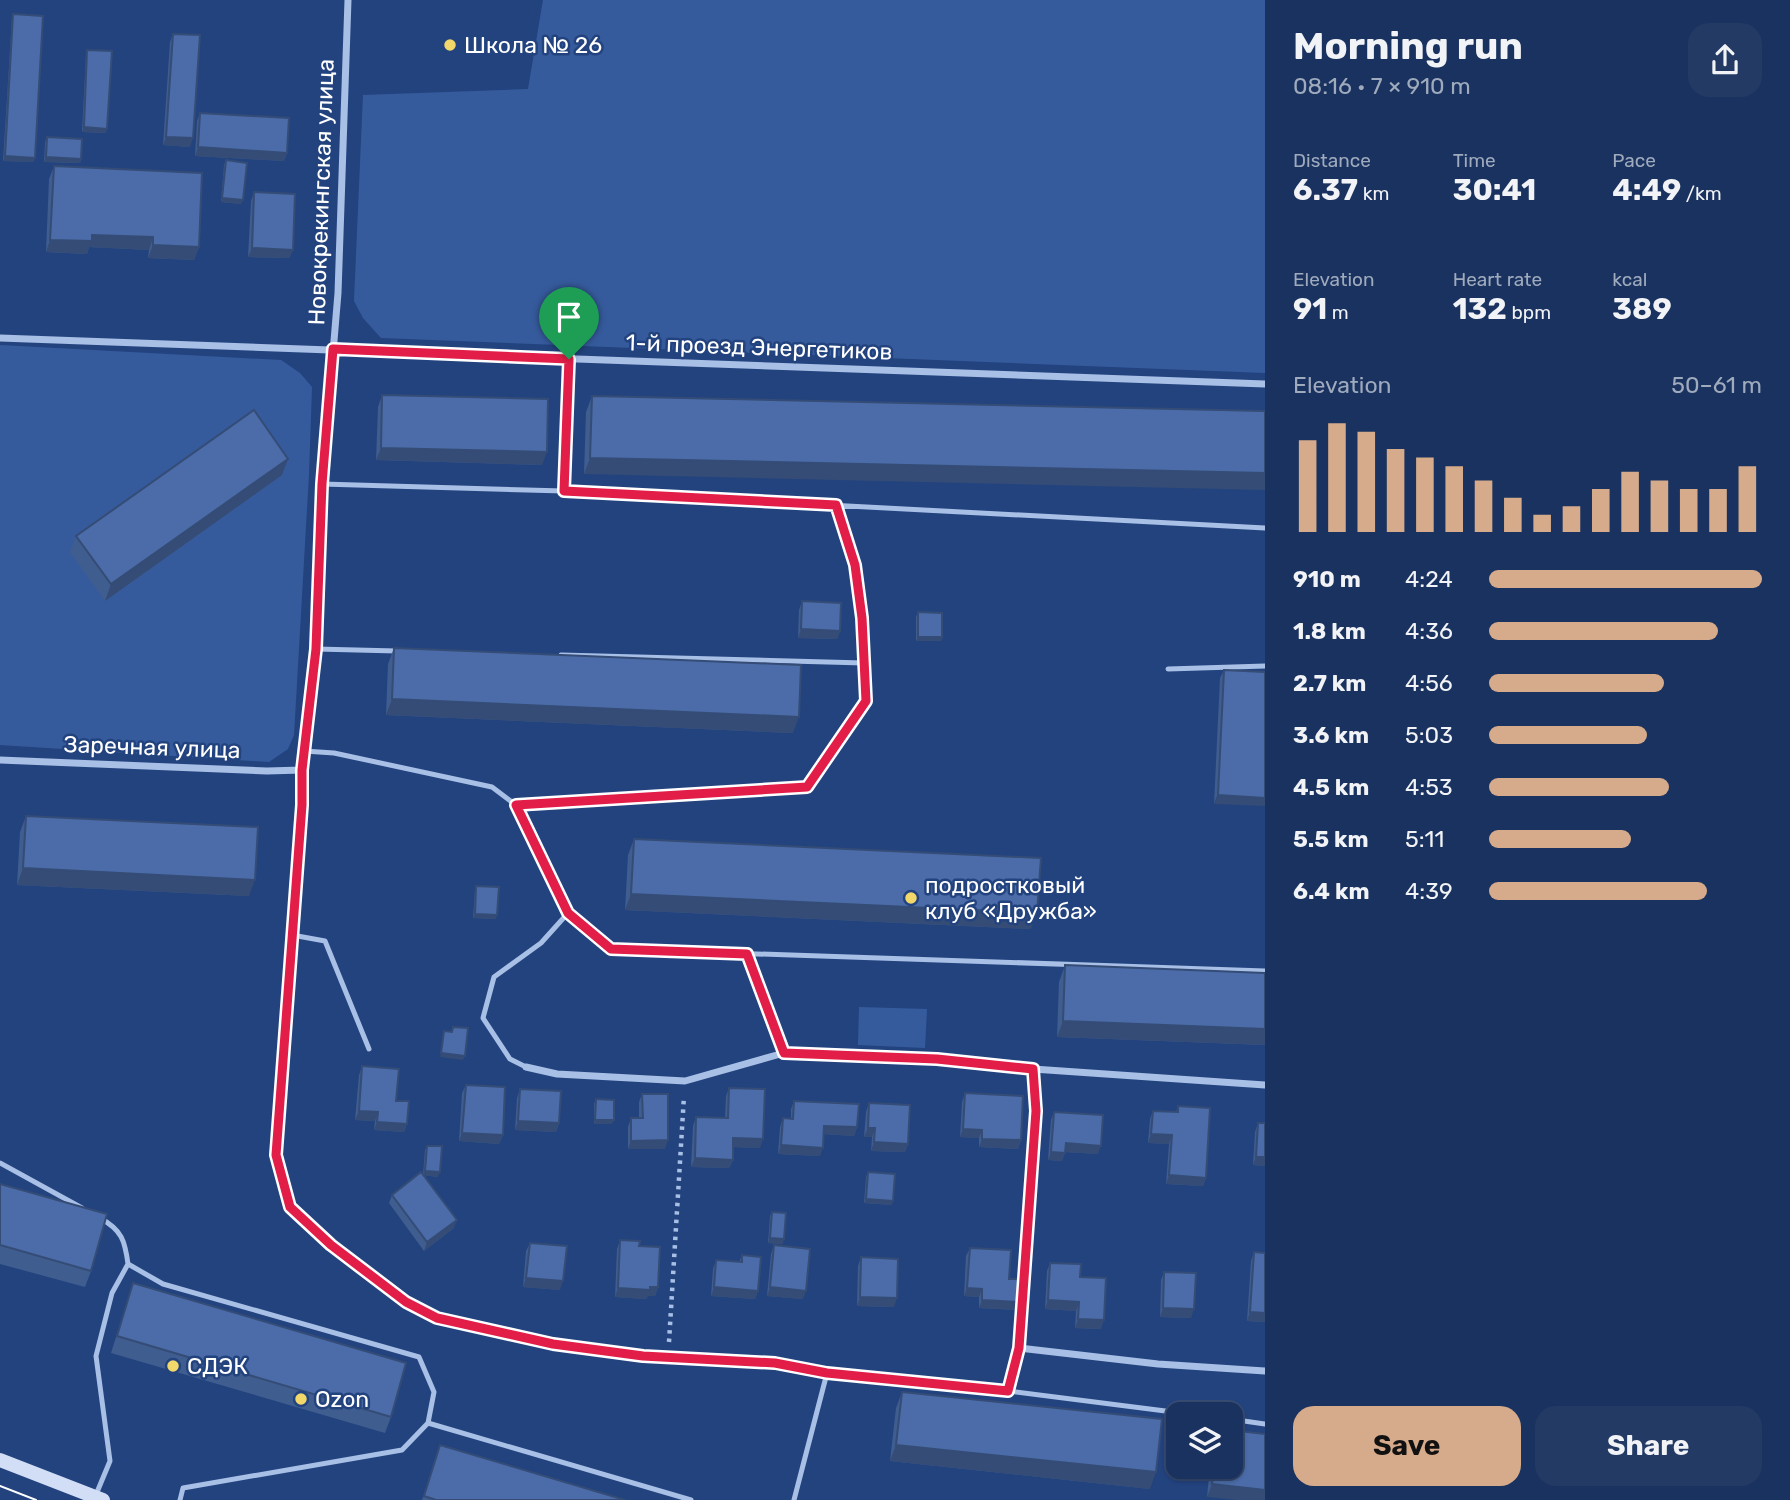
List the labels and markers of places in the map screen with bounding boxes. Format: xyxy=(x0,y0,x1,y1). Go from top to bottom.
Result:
place label: Школа № 26 xyxy=(464,31,602,59)
marker: Школа № 26 xyxy=(442,37,458,53)
pin xyxy=(539,287,599,359)
place label: подростковый клуб «Дружба» xyxy=(925,871,1097,925)
marker: подростковый клуб «Дружба» xyxy=(903,890,919,906)
place label: СДЭК xyxy=(187,1352,248,1380)
marker: СДЭК xyxy=(165,1358,181,1374)
place label: Ozon xyxy=(315,1385,369,1413)
marker: Ozon xyxy=(293,1391,309,1407)

